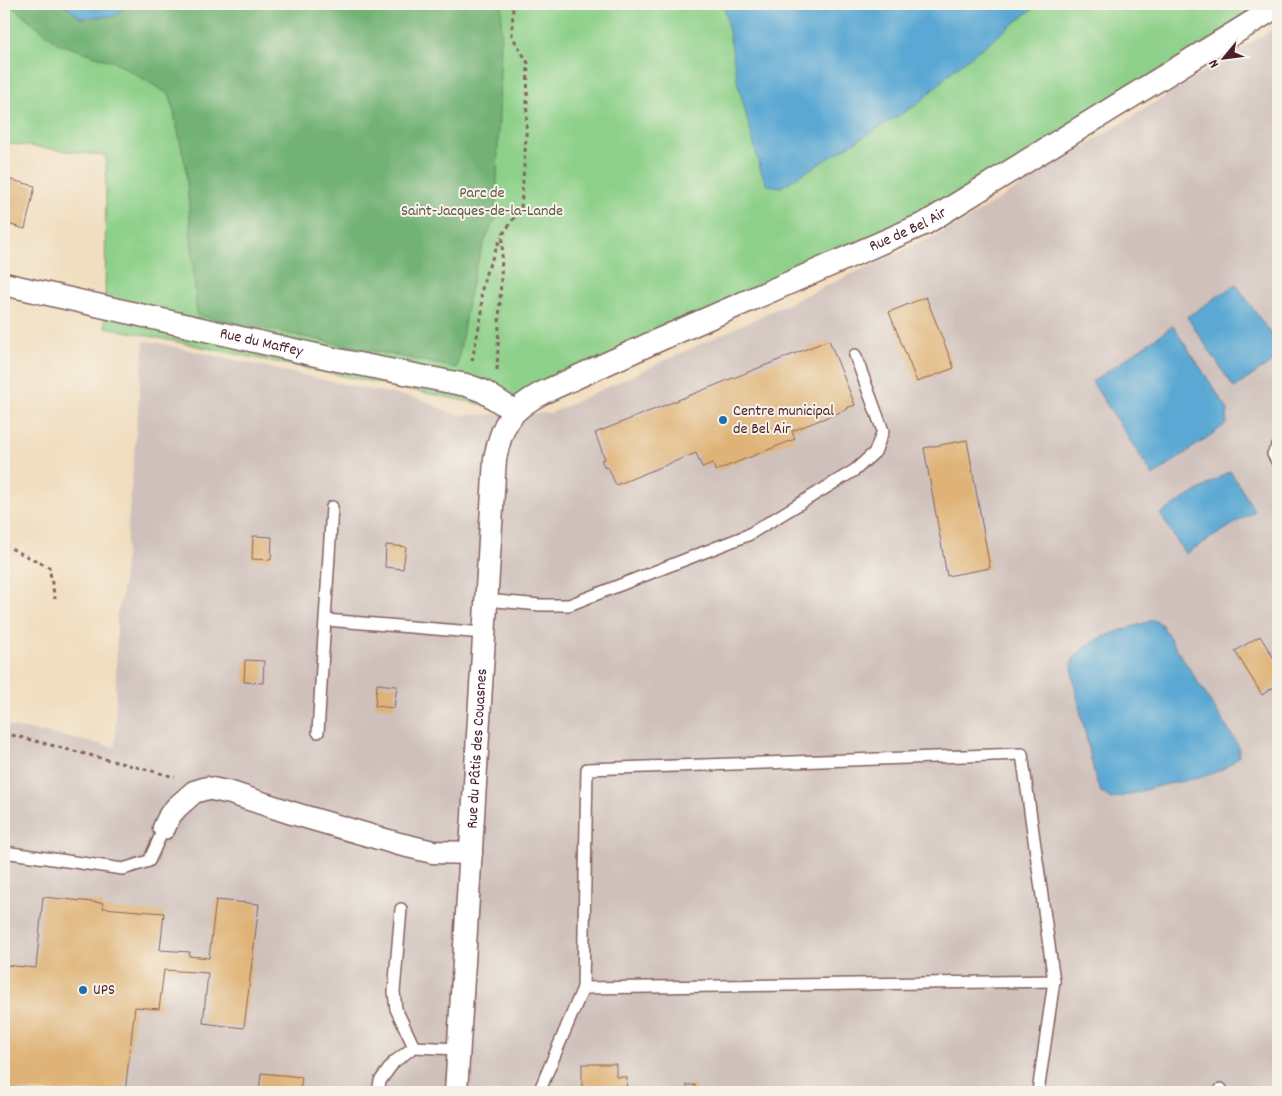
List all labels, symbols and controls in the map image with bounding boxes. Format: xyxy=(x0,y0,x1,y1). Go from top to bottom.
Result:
north arrow xyxy=(1200,32,1250,82)
text: N xyxy=(1204,55,1225,71)
park label: Parc de Saint-Jacques-de-la-Lande xyxy=(401,182,563,223)
street label: Rue de Bel Air xyxy=(866,201,951,258)
street label: Rue du Maffey xyxy=(218,322,306,363)
place label: Centre municipal de Bel Air xyxy=(733,400,834,441)
marker: Centre municipal de Bel Air xyxy=(717,414,729,426)
street label: Rue du Pâtis des Couasnes xyxy=(461,668,494,829)
place label: UPS xyxy=(93,979,115,1002)
marker: UPS xyxy=(77,984,89,996)

